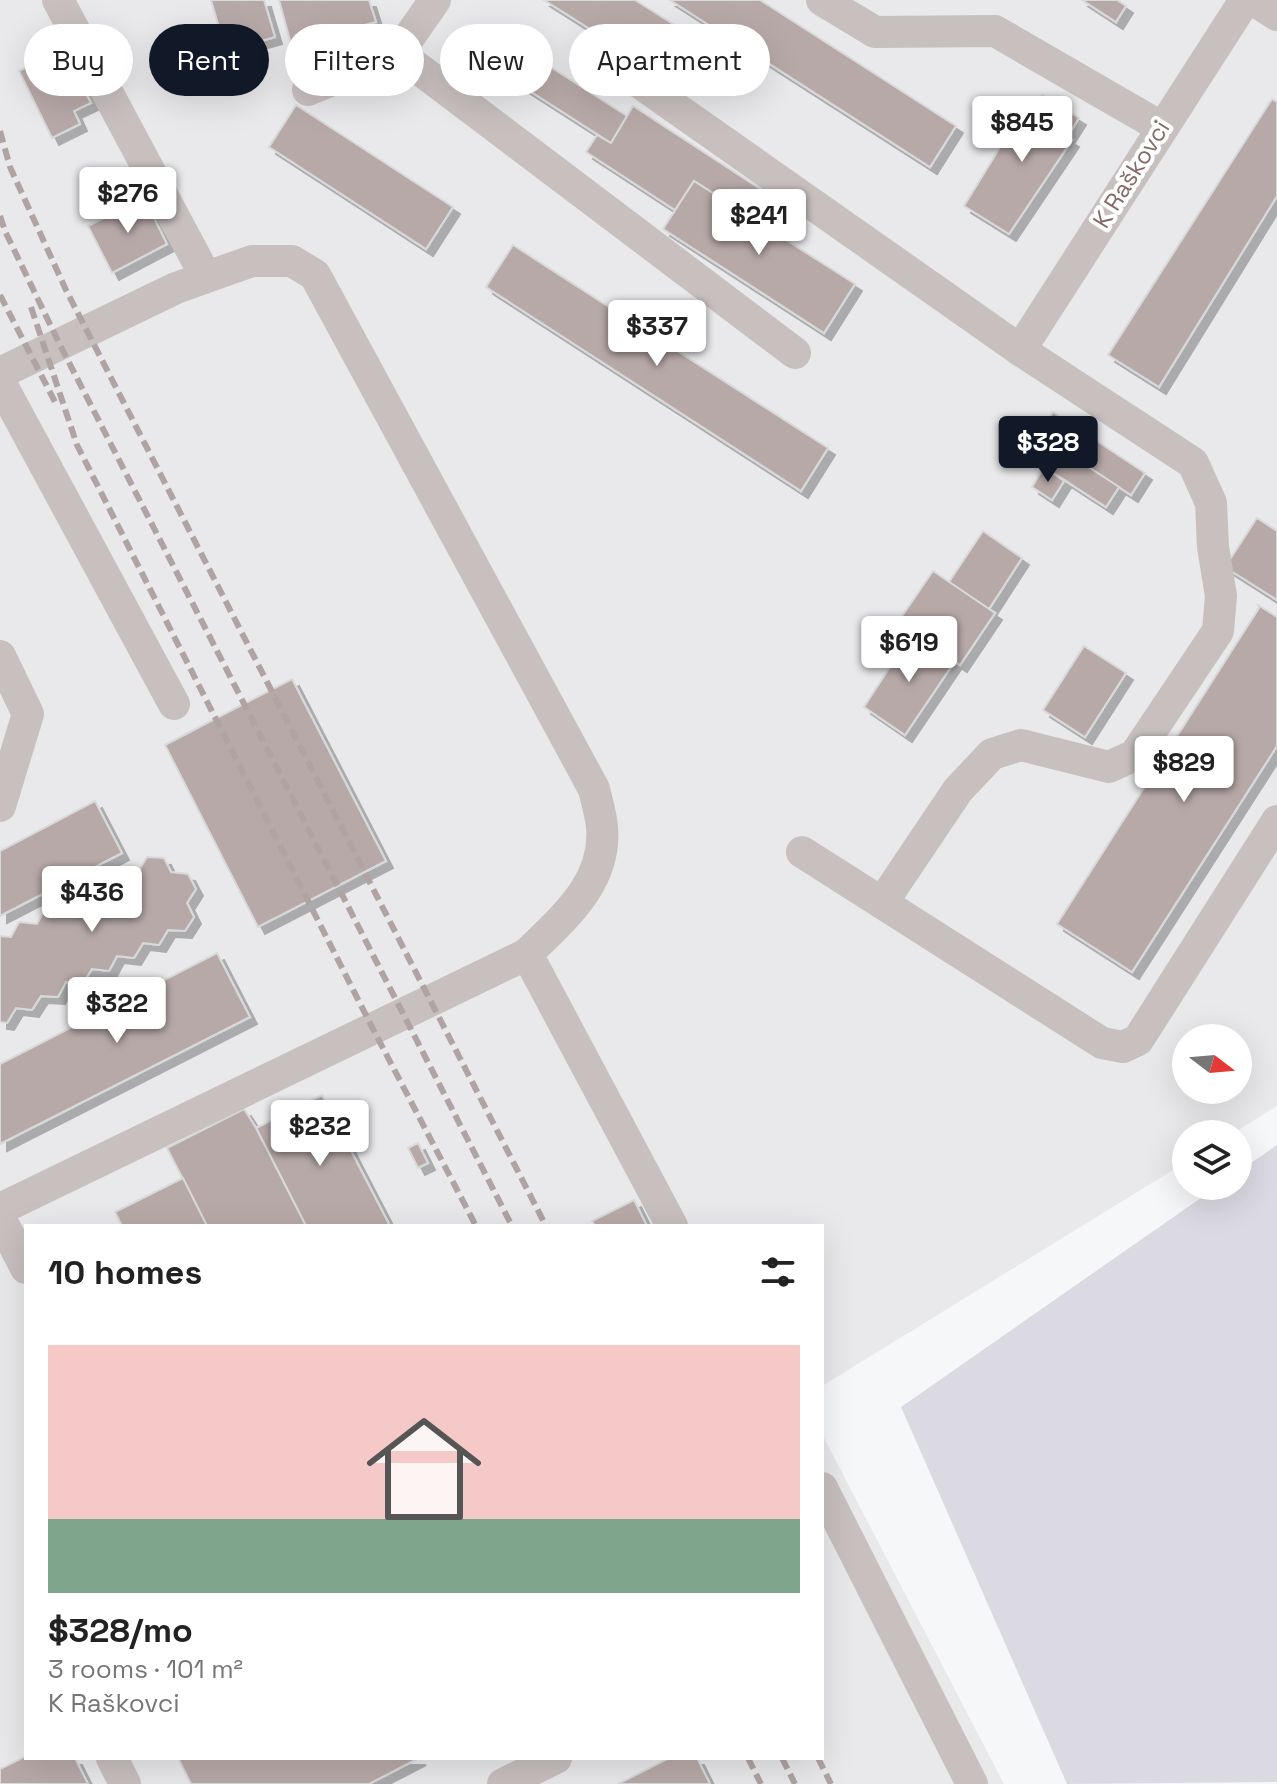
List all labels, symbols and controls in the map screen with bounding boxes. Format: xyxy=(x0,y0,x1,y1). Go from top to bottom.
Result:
chip: Buy xyxy=(24,24,133,96)
chip: Rent xyxy=(149,24,269,96)
chip: Filters xyxy=(285,24,424,96)
chip: New xyxy=(440,24,553,96)
chip: Apartment xyxy=(569,24,770,96)
pin: $845 xyxy=(975,96,1069,164)
text: $845 xyxy=(990,105,1054,139)
street label: K Raškovci xyxy=(1086,114,1176,234)
pin: $276 xyxy=(81,167,175,235)
text: $276 xyxy=(97,176,159,210)
pin: $241 xyxy=(712,189,806,257)
text: $241 xyxy=(730,198,788,232)
pin: $337 xyxy=(610,300,704,368)
text: $337 xyxy=(626,309,688,343)
pin: $328 xyxy=(1001,416,1095,484)
text: $328 xyxy=(1017,425,1079,459)
pin: $619 xyxy=(862,616,956,684)
text: $619 xyxy=(879,625,939,659)
pin: $829 xyxy=(1137,736,1231,804)
text: $829 xyxy=(1153,745,1215,779)
pin: $436 xyxy=(45,866,139,934)
text: $436 xyxy=(60,875,124,909)
pin: $322 xyxy=(70,977,164,1045)
text: $322 xyxy=(86,986,148,1020)
north arrow xyxy=(1172,1024,1252,1104)
map controls xyxy=(1172,1024,1252,1200)
pin: $232 xyxy=(273,1100,367,1168)
text: $232 xyxy=(289,1109,351,1143)
button: layers xyxy=(1172,1120,1252,1200)
icon: filters xyxy=(756,1250,800,1294)
text: 10 homes xyxy=(48,1251,202,1294)
icon: home xyxy=(352,1397,496,1541)
text: $328/mo xyxy=(48,1609,193,1652)
text: 3 rooms · 101 m² xyxy=(48,1652,243,1686)
text: K Raškovci xyxy=(48,1686,180,1720)

